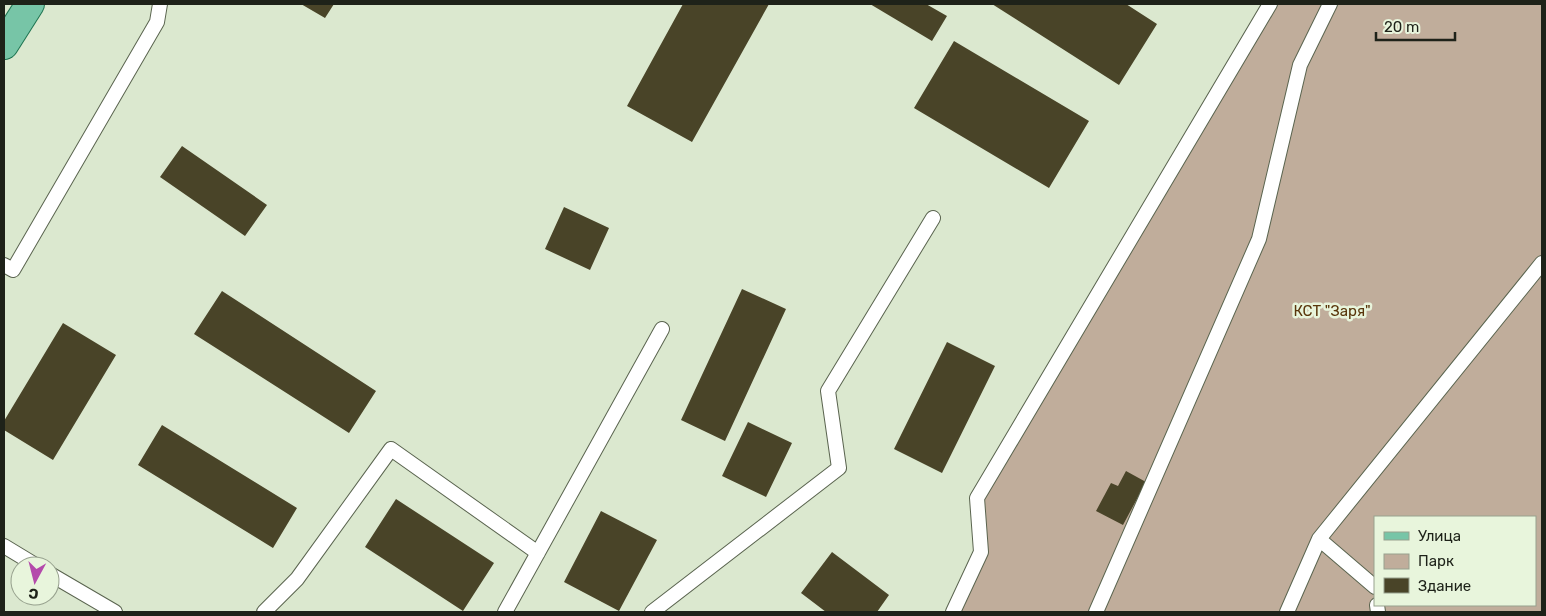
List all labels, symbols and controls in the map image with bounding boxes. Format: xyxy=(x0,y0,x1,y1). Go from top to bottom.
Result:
scale bar xyxy=(1376,10,1455,42)
text: 20 m xyxy=(1384,18,1419,36)
park label: КСТ "Заря" xyxy=(1293,302,1371,320)
legend xyxy=(1374,516,1536,606)
text: Улица xyxy=(1418,527,1461,545)
text: Парк xyxy=(1418,552,1454,570)
north arrow xyxy=(10,556,60,606)
text: Здание xyxy=(1418,577,1471,595)
text: С xyxy=(27,584,39,602)

